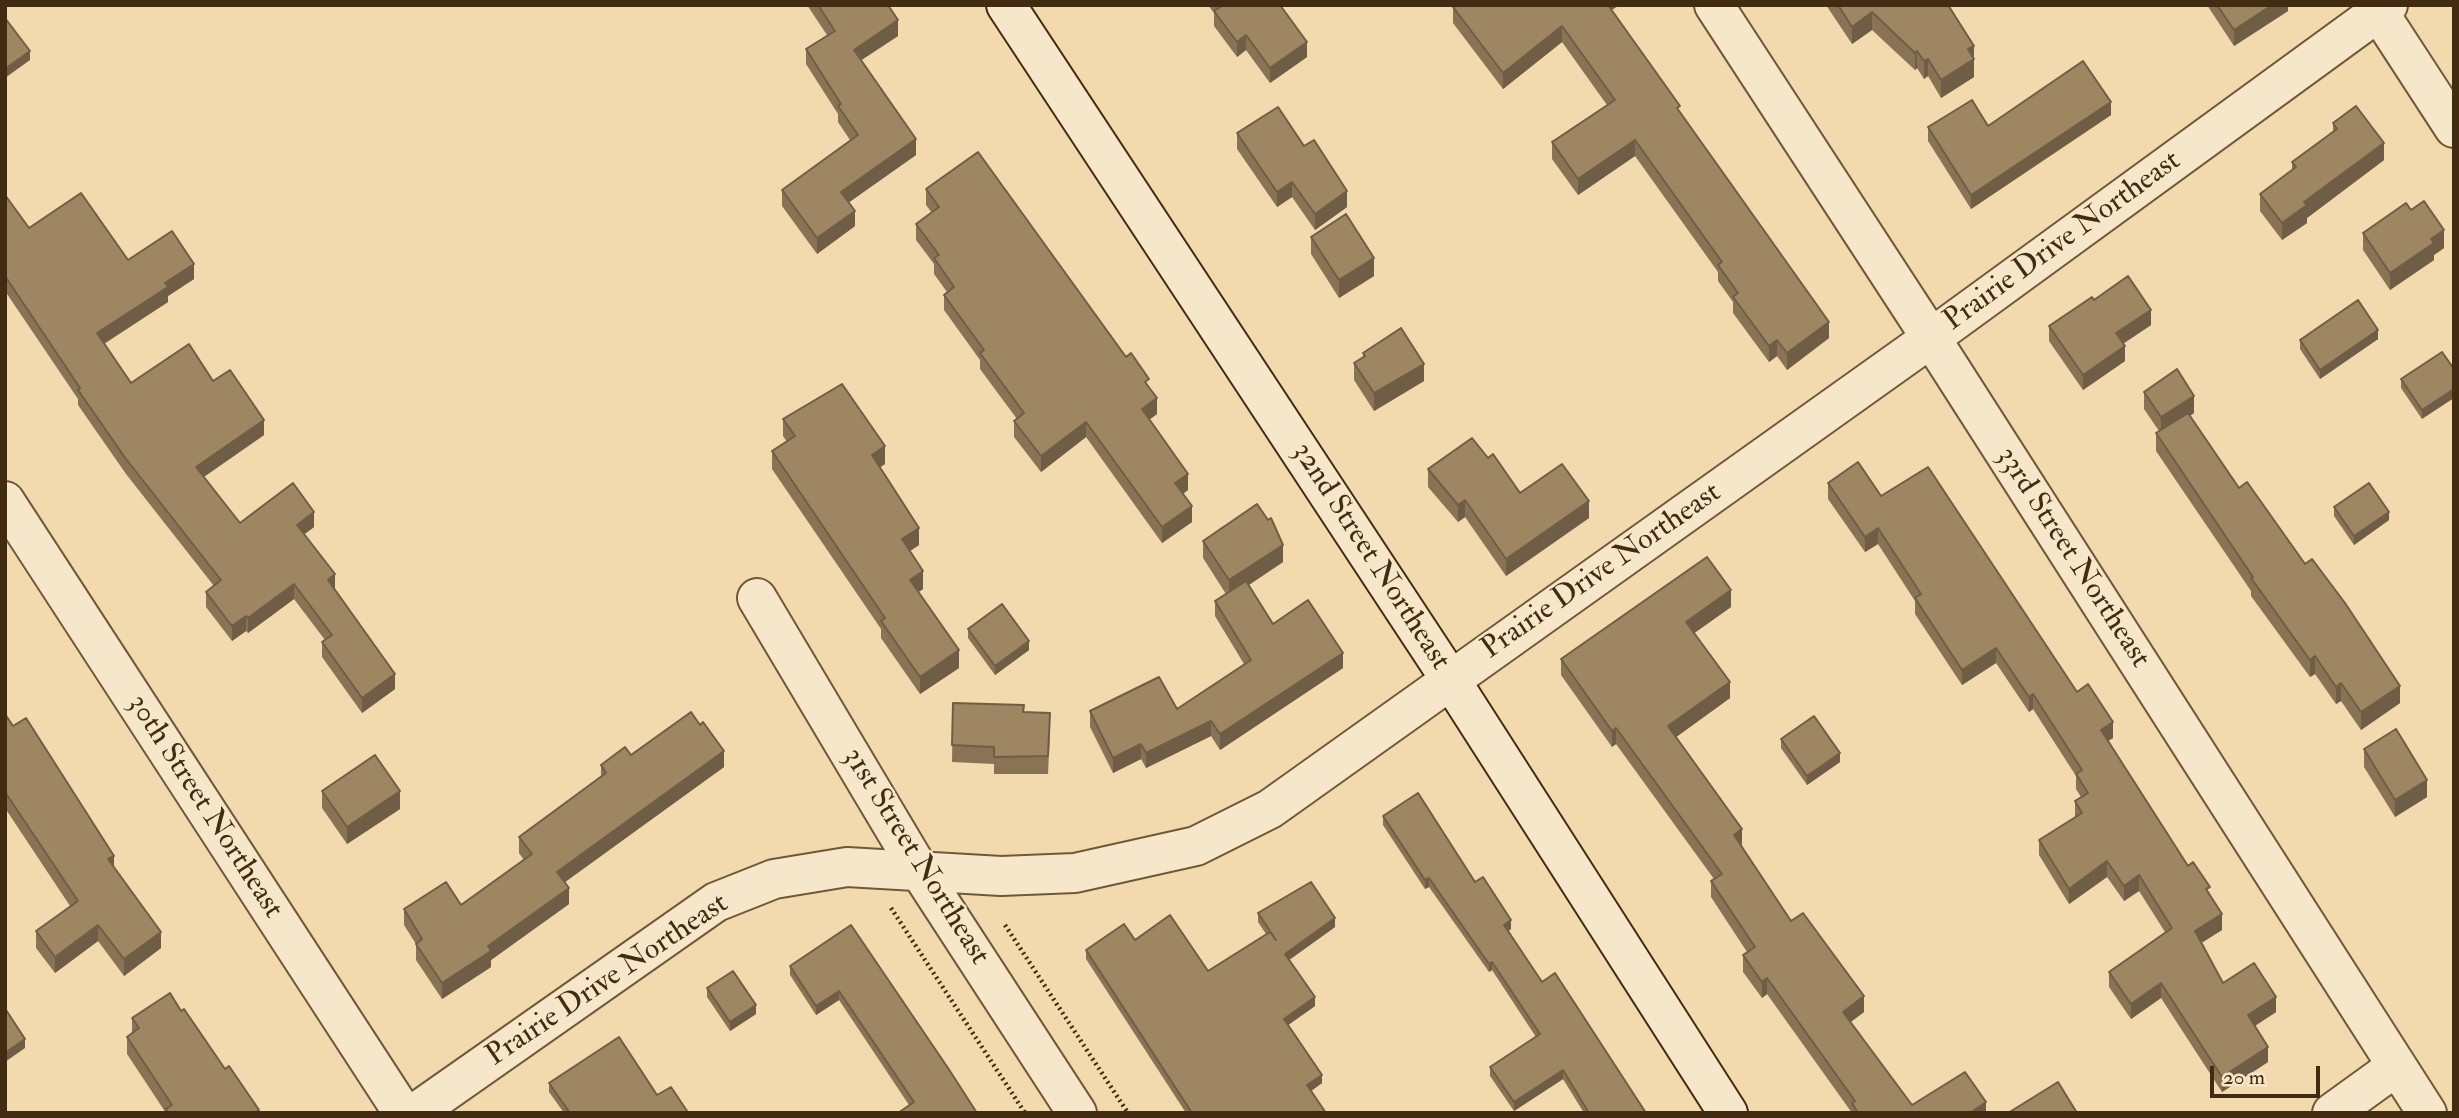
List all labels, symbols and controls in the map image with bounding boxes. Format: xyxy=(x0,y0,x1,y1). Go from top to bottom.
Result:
street label: Prairie Drive Northeast xyxy=(1938,144,2188,340)
street label: 32nd Street Northeast xyxy=(1283,437,1457,677)
street label: 33rd Street Northeast xyxy=(1987,441,2157,675)
street label: Prairie Drive Northeast xyxy=(1475,476,1729,668)
street label: 30th Street Northeast xyxy=(118,688,290,926)
street label: 31st Street Northeast xyxy=(834,742,996,972)
street label: Prairie Drive Northeast xyxy=(480,887,736,1075)
scale bar xyxy=(2214,1052,2324,1096)
text: 20 m xyxy=(2223,1064,2265,1091)

